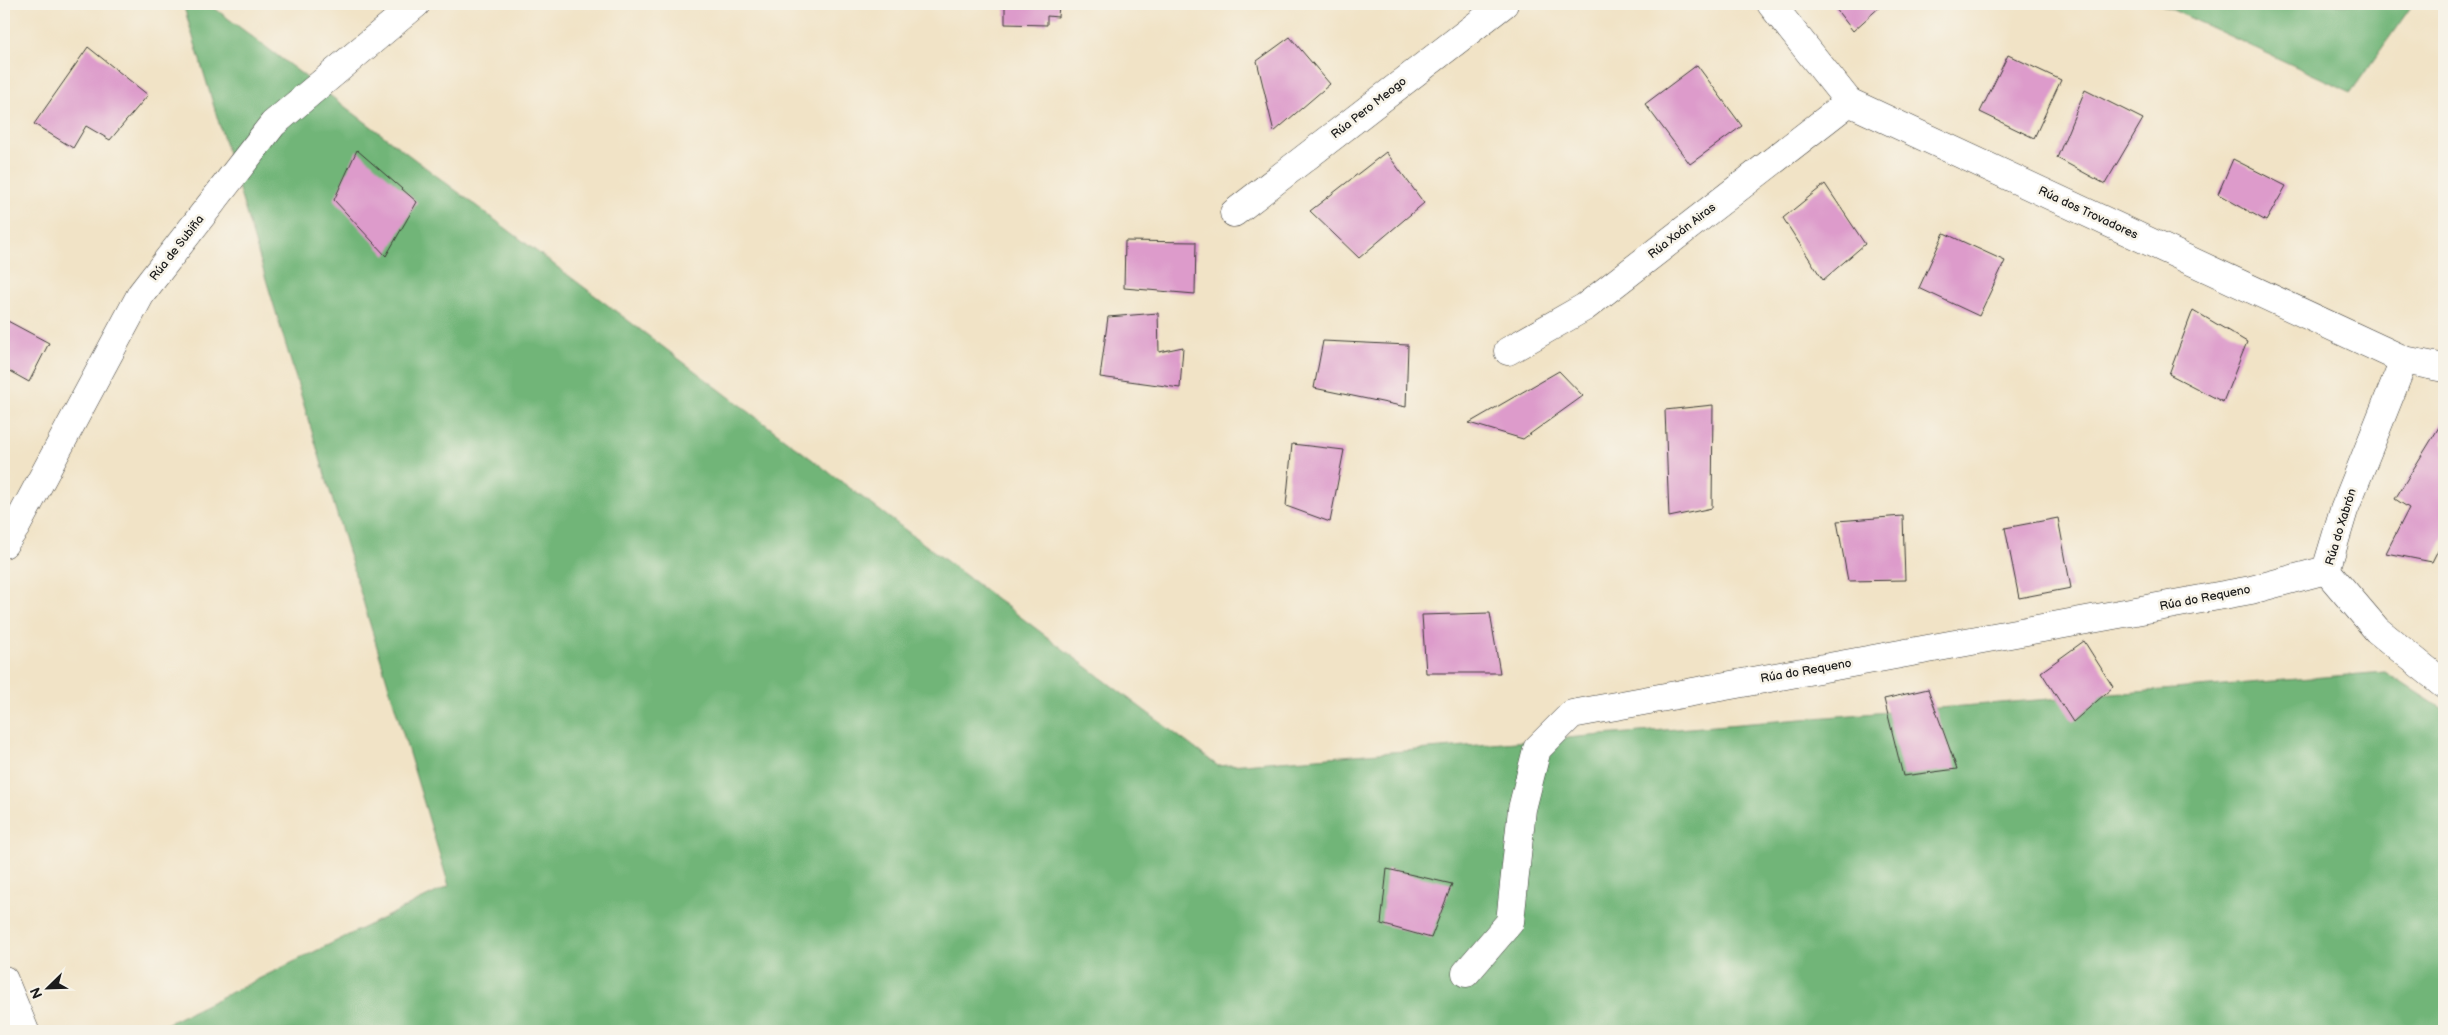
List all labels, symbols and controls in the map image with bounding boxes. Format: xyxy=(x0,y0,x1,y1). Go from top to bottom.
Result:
street label: Rúa Pero Meogo xyxy=(1328,74,1410,142)
street label: Rúa dos Trovadores xyxy=(2036,183,2140,243)
street label: Rúa Xoán Airas xyxy=(1645,200,1719,262)
street label: Rúa de Subiña xyxy=(147,212,207,284)
street label: Rúa do Xabrón xyxy=(2322,487,2360,567)
street label: Rúa do Requeno xyxy=(2158,582,2252,614)
street label: Rúa do Requeno xyxy=(1759,656,1853,686)
north arrow xyxy=(22,962,72,1012)
text: N xyxy=(27,985,46,1001)

